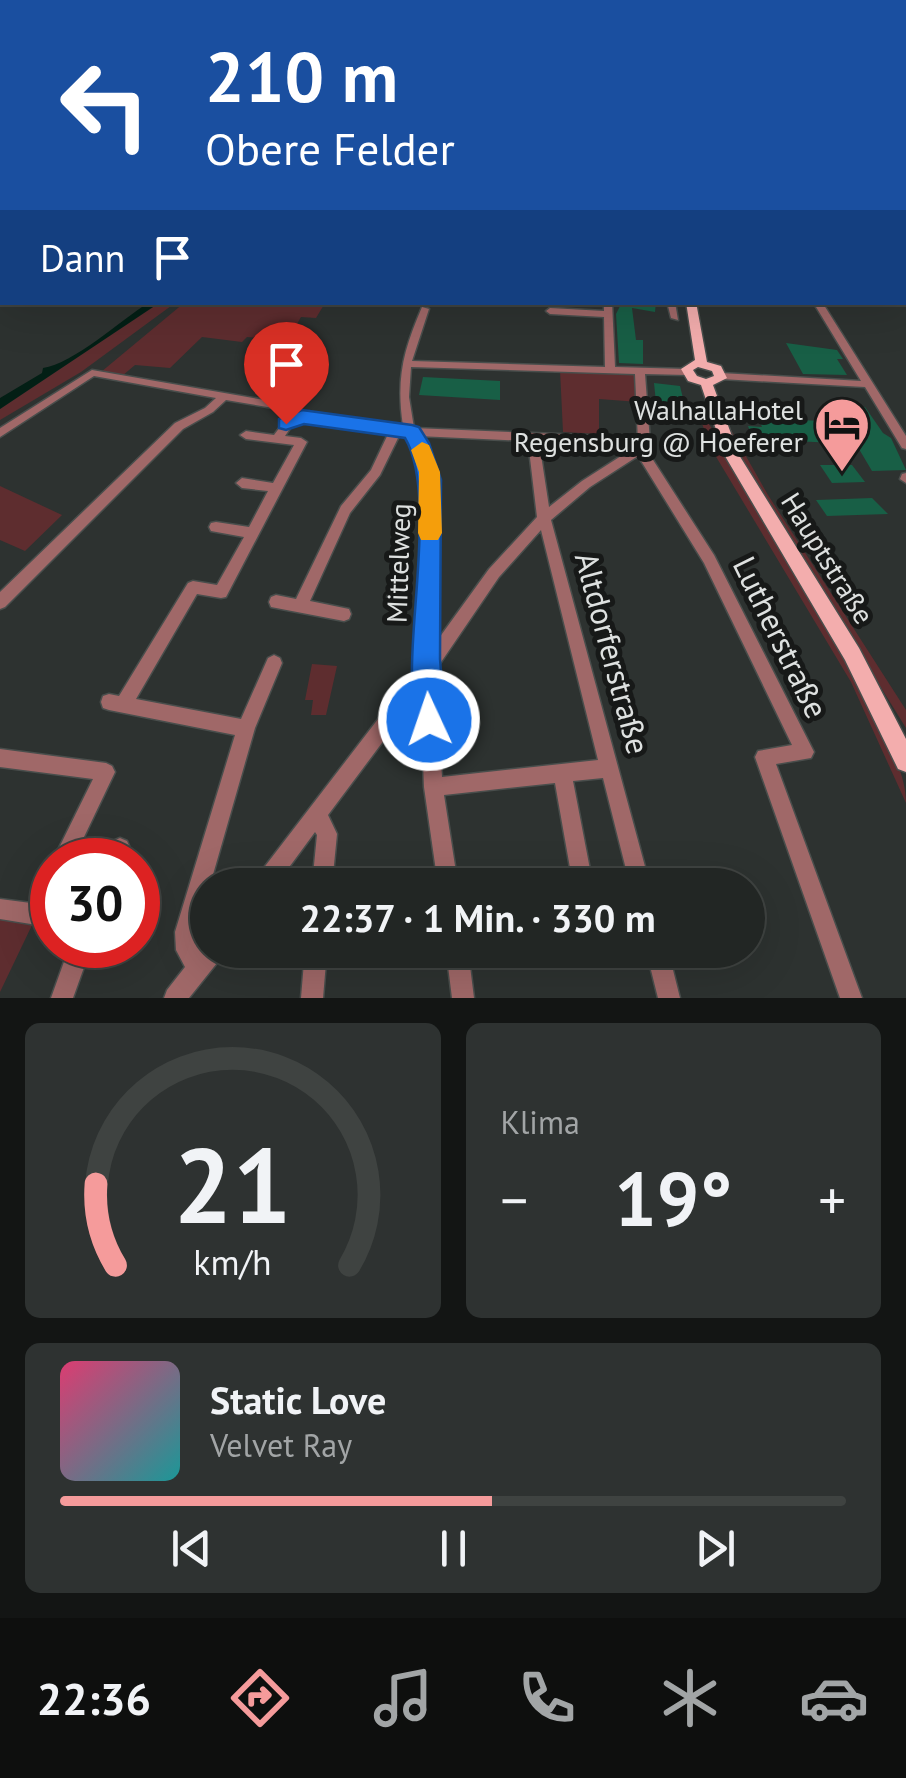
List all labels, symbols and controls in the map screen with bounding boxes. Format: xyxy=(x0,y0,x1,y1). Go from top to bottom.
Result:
text: 210 m xyxy=(205,31,398,121)
icon: left xyxy=(40,40,170,170)
text: Obere Felder xyxy=(205,119,455,177)
icon: arrive xyxy=(145,230,200,285)
text: Dann xyxy=(40,233,125,282)
pin xyxy=(244,322,329,425)
icon: arrive xyxy=(259,337,314,392)
place label: WalhallaHotel Regensburg @ Hoeferer xyxy=(514,391,803,460)
hotel icon: WalhallaHotel Regensburg @ Hoeferer xyxy=(812,395,872,474)
street label: Hauptstraße xyxy=(773,485,883,631)
street label: Mittelweg xyxy=(377,502,419,624)
street label: Altdorferstraße xyxy=(566,547,660,759)
street label: Lutherstraße xyxy=(724,549,838,725)
position arrow xyxy=(377,668,481,772)
speed limit sign: 30 xyxy=(30,838,160,968)
text: 22:37 · 1 Min. · 330 m xyxy=(299,893,656,942)
text: Klima xyxy=(501,1101,580,1143)
text: 21 xyxy=(174,1117,292,1252)
text: 19° xyxy=(614,1150,732,1247)
text: − xyxy=(501,1164,528,1235)
text: + xyxy=(818,1164,846,1235)
text: km/h xyxy=(194,1239,272,1285)
text: Static Love xyxy=(210,1375,386,1424)
text: Velvet Ray xyxy=(210,1424,352,1466)
icon: previous xyxy=(164,1521,219,1576)
icon: pause xyxy=(426,1521,481,1576)
icon: next xyxy=(688,1521,743,1576)
icon: directions xyxy=(225,1663,295,1733)
icon: music xyxy=(368,1663,438,1733)
icon: phone xyxy=(512,1663,582,1733)
icon: climate xyxy=(655,1663,725,1733)
icon: car xyxy=(799,1663,869,1733)
text: 22:36 xyxy=(37,1669,151,1727)

